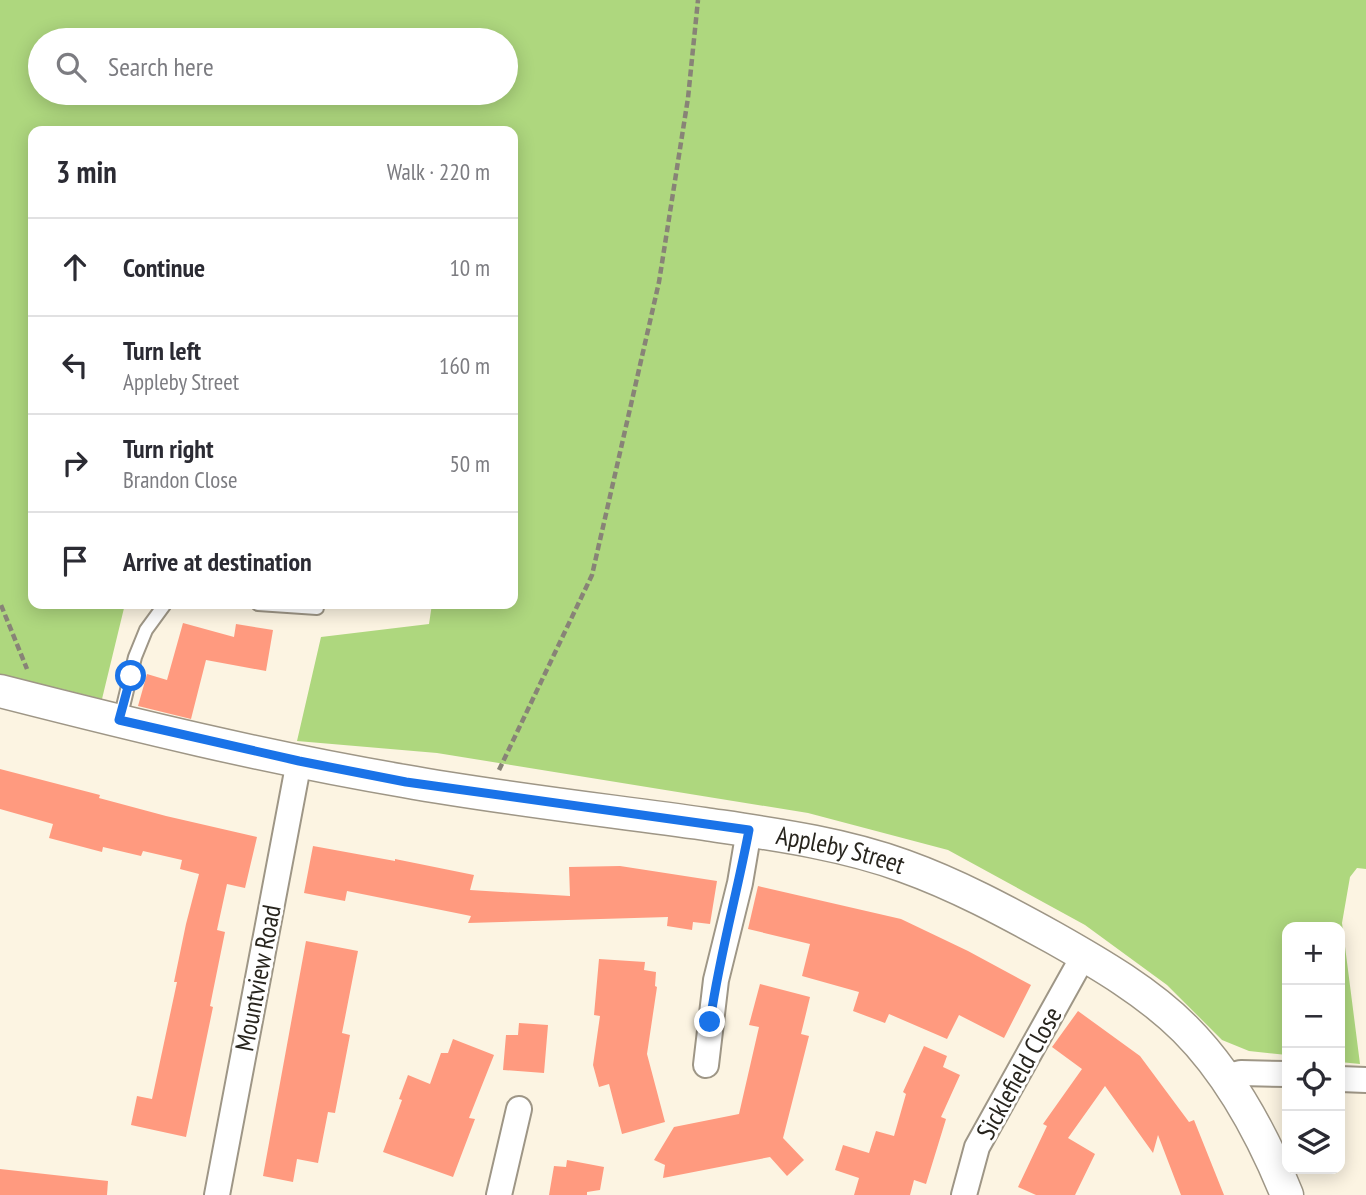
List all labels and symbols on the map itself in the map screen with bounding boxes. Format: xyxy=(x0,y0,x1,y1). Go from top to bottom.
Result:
route start xyxy=(115,660,146,691)
street label: Appleby Street xyxy=(774,818,909,881)
street label: Mountview Road xyxy=(227,902,288,1054)
street label: Sicklefield Close xyxy=(969,1001,1069,1145)
route end xyxy=(694,1006,725,1037)

